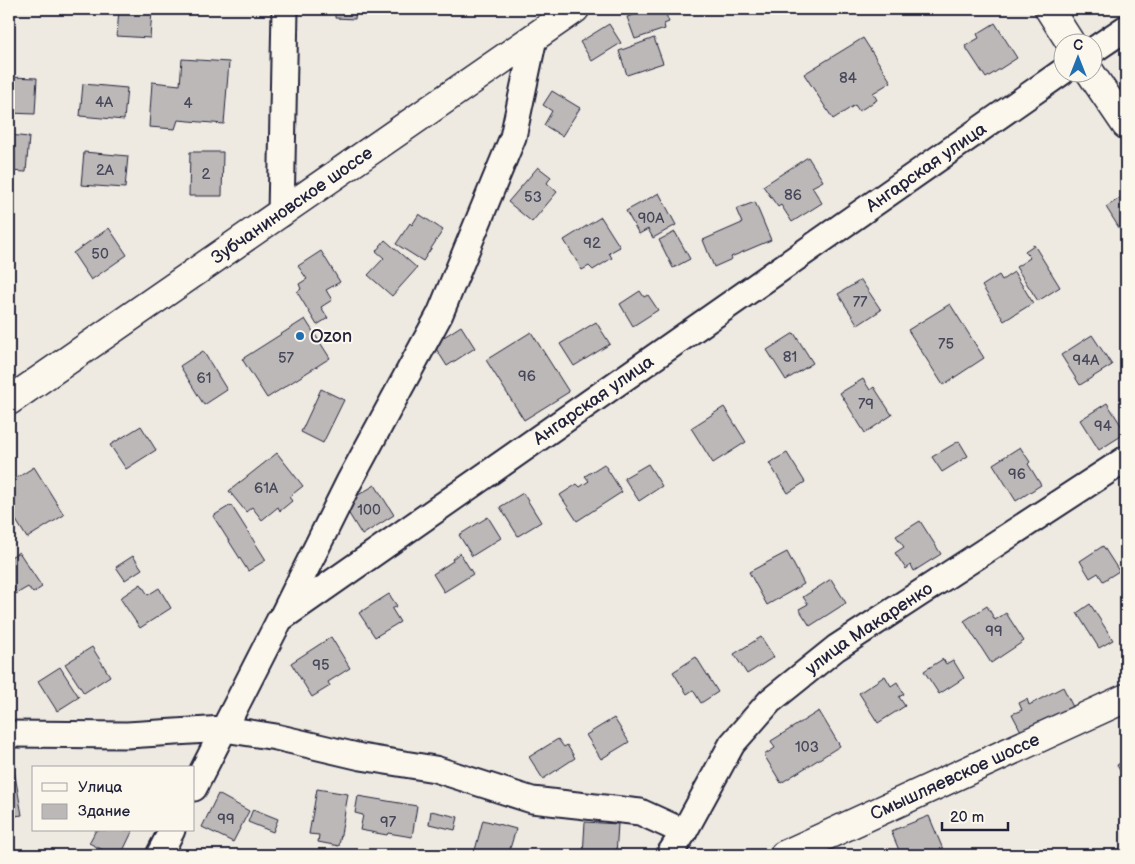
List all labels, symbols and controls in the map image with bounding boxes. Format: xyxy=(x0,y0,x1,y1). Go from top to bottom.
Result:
north arrow xyxy=(1052,32,1102,82)
text: С xyxy=(1073,37,1083,54)
house number: 84 xyxy=(839,69,857,88)
house number: 4А xyxy=(95,93,114,112)
house number: 4 xyxy=(183,94,193,113)
street label: Ангарская улица xyxy=(861,118,991,217)
street label: Зубчаниновское шоссе xyxy=(207,142,376,268)
house number: 2А xyxy=(96,161,115,180)
house number: 2 xyxy=(202,165,211,184)
house number: 86 xyxy=(784,186,802,205)
house number: 53 xyxy=(524,188,542,207)
house number: 90А xyxy=(638,209,665,228)
house number: 92 xyxy=(583,234,601,253)
house number: 50 xyxy=(91,245,109,264)
house number: 77 xyxy=(853,293,868,312)
place label: Ozon xyxy=(310,326,352,347)
marker: Ozon xyxy=(294,330,306,342)
house number: 75 xyxy=(938,335,954,354)
house number: 81 xyxy=(783,348,797,367)
house number: 57 xyxy=(278,349,295,368)
street label: Ангарская улица xyxy=(528,350,658,450)
house number: 94А xyxy=(1073,351,1100,370)
house number: 96 xyxy=(518,367,536,386)
house number: 61 xyxy=(197,369,211,388)
house number: 79 xyxy=(858,395,874,414)
house number: 94 xyxy=(1094,417,1112,436)
house number: 96 xyxy=(1008,465,1026,484)
house number: 61А xyxy=(254,479,279,498)
house number: 100 xyxy=(357,501,381,520)
street label: улица Макаренко xyxy=(801,578,936,679)
house number: 99 xyxy=(985,622,1003,641)
house number: 95 xyxy=(312,656,330,675)
street label: Смышляевское шоссе xyxy=(867,729,1043,825)
house number: 103 xyxy=(795,738,819,757)
legend xyxy=(32,766,195,832)
text: Улица xyxy=(78,778,123,797)
scale bar xyxy=(942,799,1009,831)
text: Здание xyxy=(78,802,130,821)
text: 20 m xyxy=(950,808,984,827)
house number: 99 xyxy=(217,810,235,829)
house number: 97 xyxy=(380,813,397,832)

